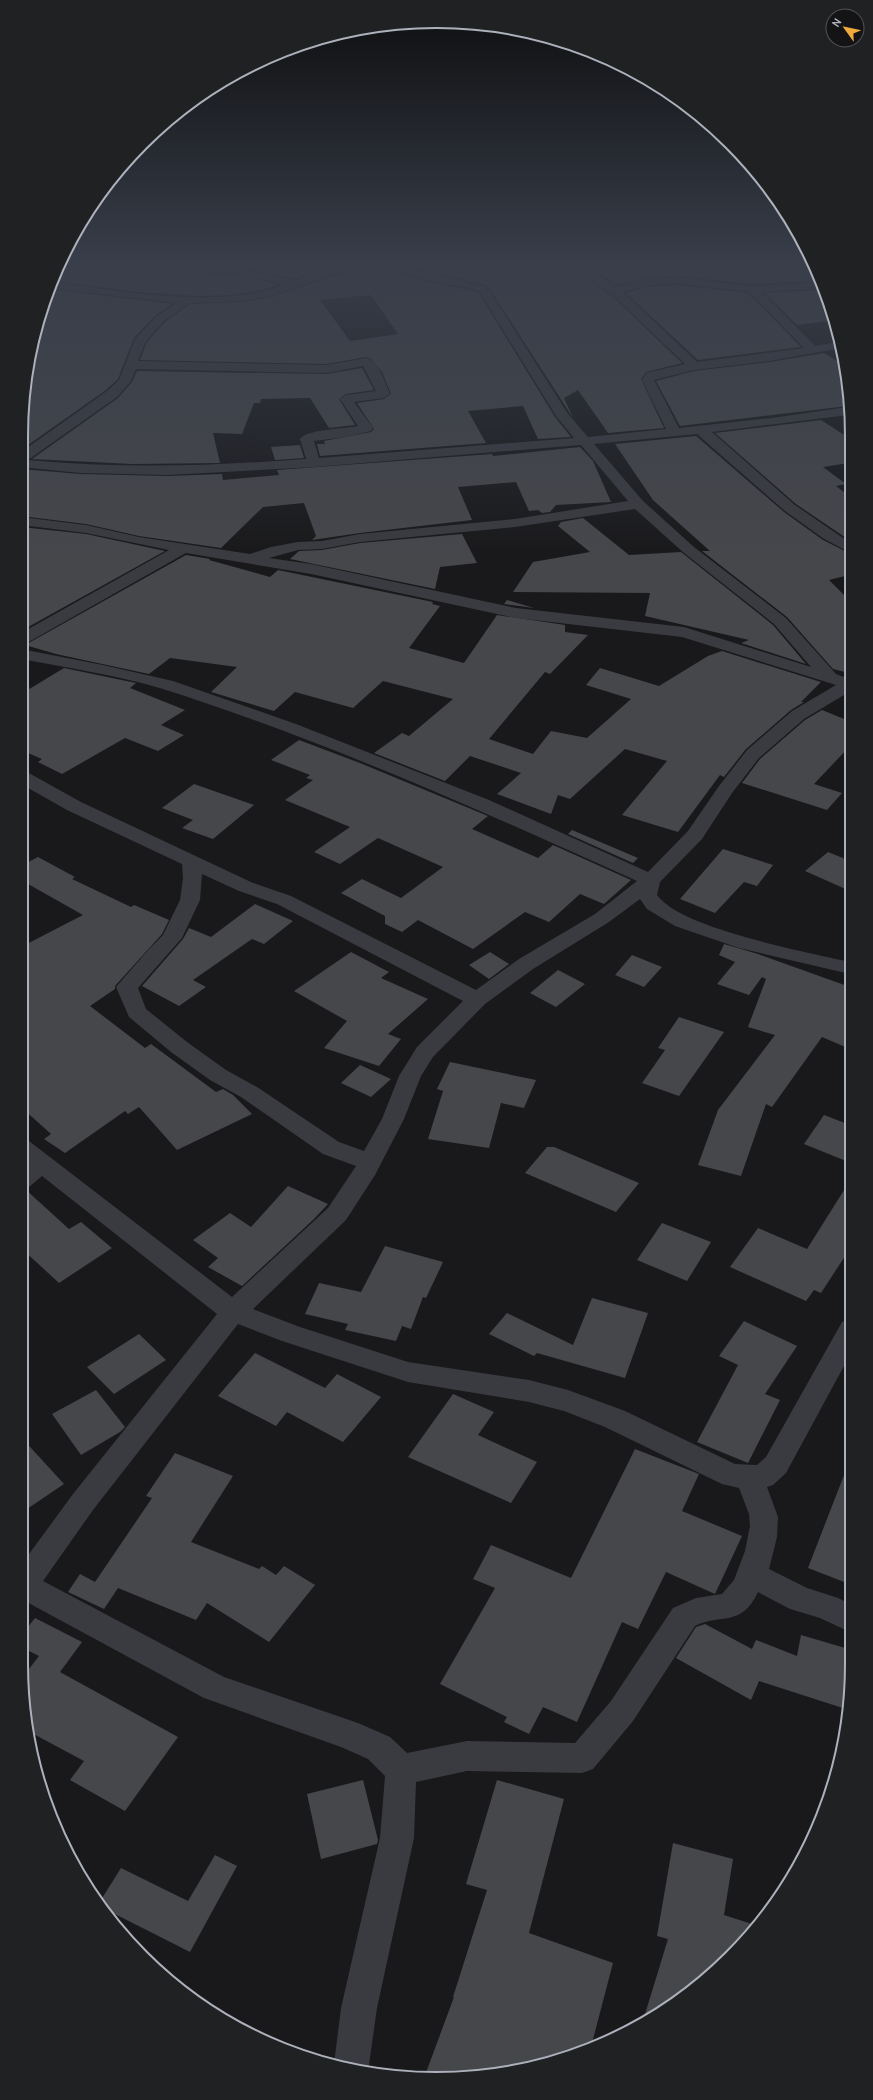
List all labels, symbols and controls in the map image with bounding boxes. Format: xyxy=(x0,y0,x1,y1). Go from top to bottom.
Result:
north arrow xyxy=(825,8,865,48)
text: N xyxy=(829,15,845,30)

